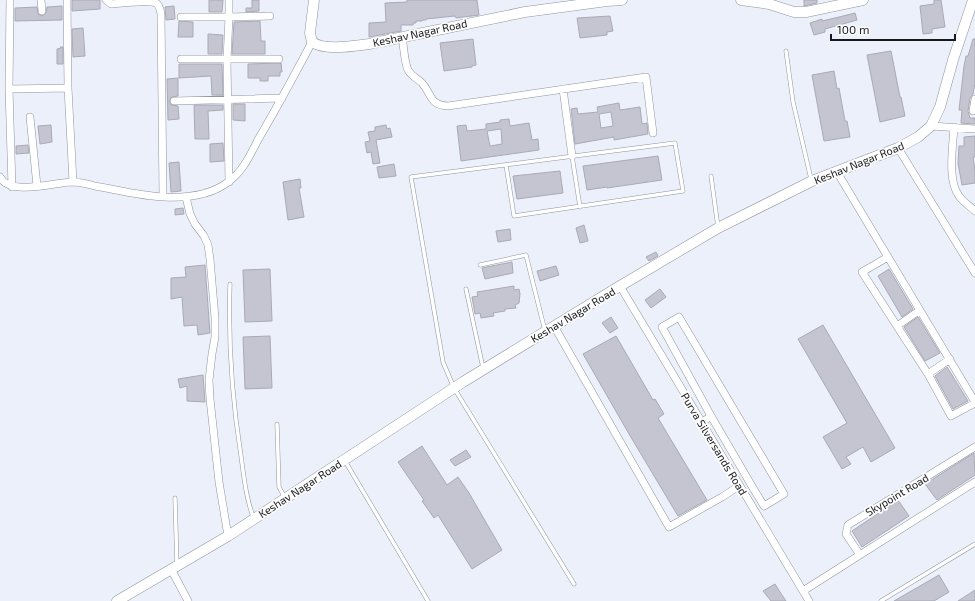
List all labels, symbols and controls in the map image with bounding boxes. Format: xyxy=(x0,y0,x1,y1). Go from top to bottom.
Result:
street label: Keshav Nagar Road xyxy=(371,16,468,49)
scale bar xyxy=(831,16,955,42)
text: 100 m xyxy=(837,22,869,36)
street label: Keshav Nagar Road xyxy=(812,138,906,187)
street label: Keshav Nagar Road xyxy=(528,284,617,345)
street label: Purva Silversands Road xyxy=(679,390,750,497)
street label: Keshav Nagar Road xyxy=(256,457,344,520)
street label: Skypoint Road xyxy=(863,471,931,519)

